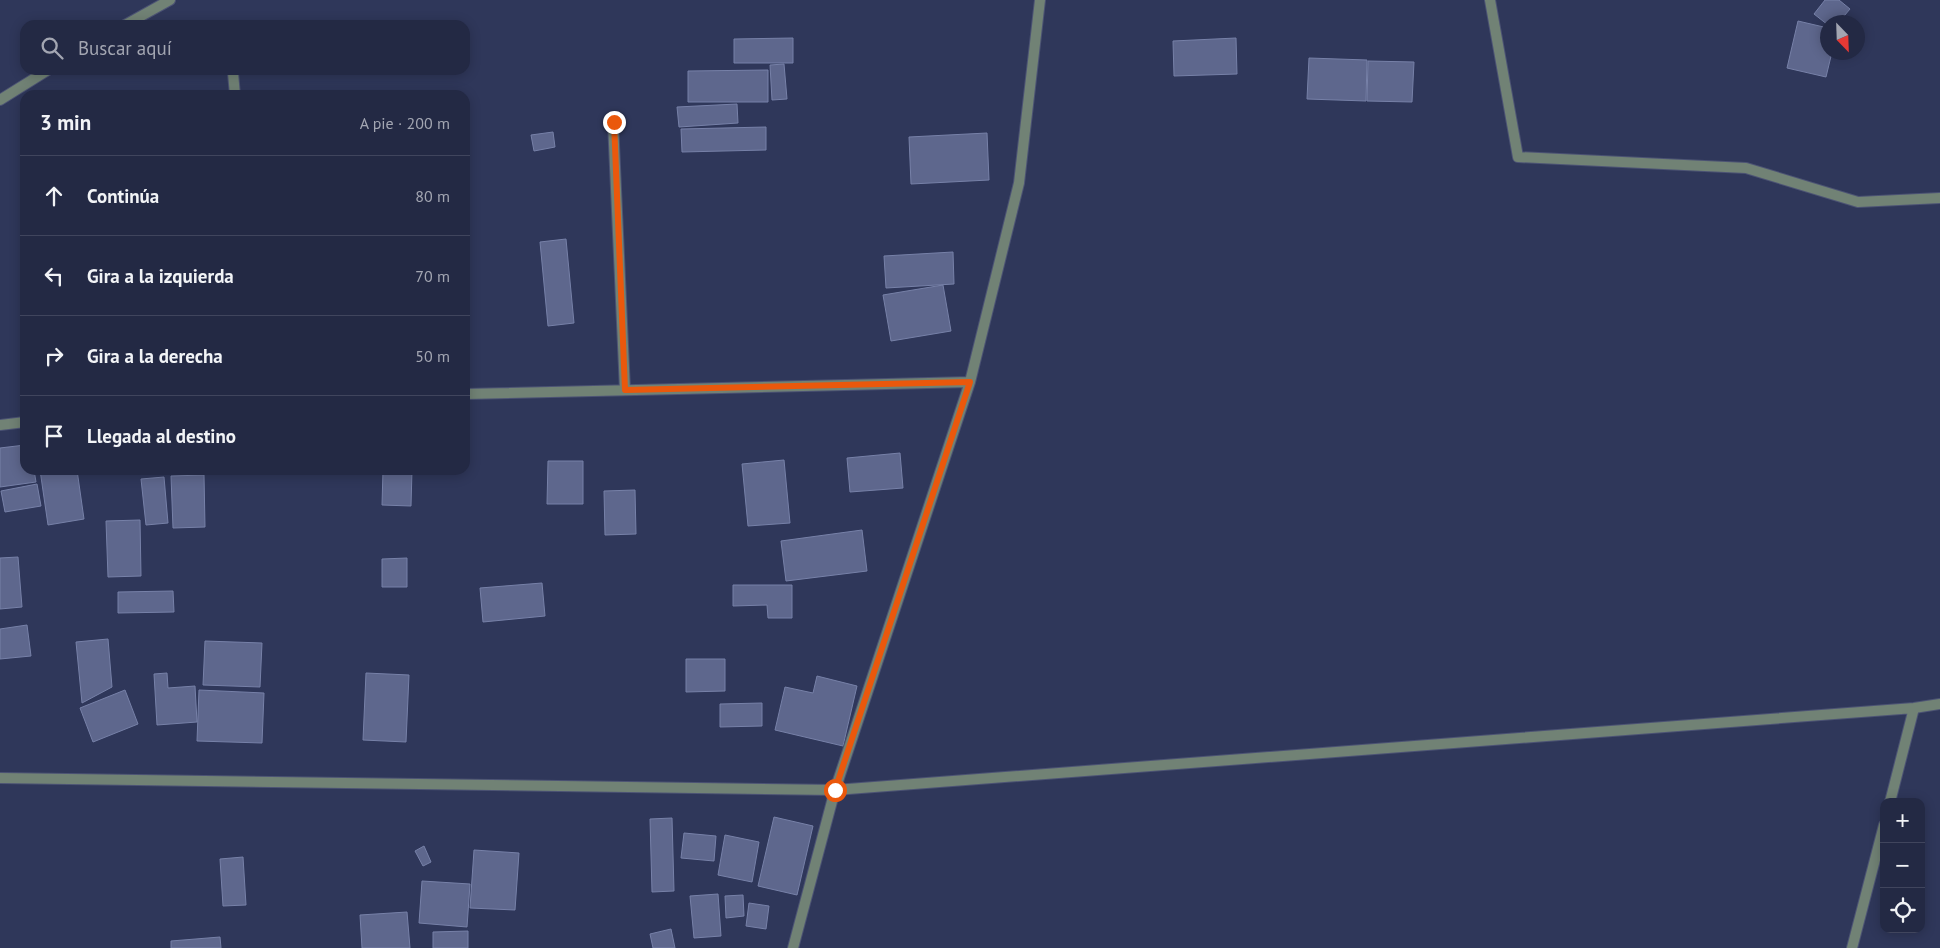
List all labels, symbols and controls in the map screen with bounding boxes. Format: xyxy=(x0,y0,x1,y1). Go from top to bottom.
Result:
north arrow xyxy=(1820,15,1865,60)
search box xyxy=(20,20,470,75)
icon: search xyxy=(38,34,66,62)
text: Buscar aquí xyxy=(78,36,172,60)
text: 3 min xyxy=(40,109,91,136)
route end xyxy=(603,111,626,134)
text: A pie · 200 m xyxy=(360,113,450,133)
icon: ahead xyxy=(40,182,68,210)
text: Continúa xyxy=(87,184,159,208)
text: 80 m xyxy=(415,186,450,206)
icon: left xyxy=(40,262,68,290)
text: Gira a la izquierda xyxy=(87,264,234,288)
text: 70 m xyxy=(415,266,450,286)
icon: right xyxy=(40,342,68,370)
text: Gira a la derecha xyxy=(87,344,223,368)
text: 50 m xyxy=(415,346,450,366)
icon: arrive xyxy=(40,422,68,450)
text: Llegada al destino xyxy=(87,424,236,448)
route start xyxy=(824,779,847,802)
map controls xyxy=(1880,798,1925,933)
button: + xyxy=(1880,798,1925,843)
button: − xyxy=(1880,843,1925,888)
button: locate xyxy=(1880,888,1925,933)

